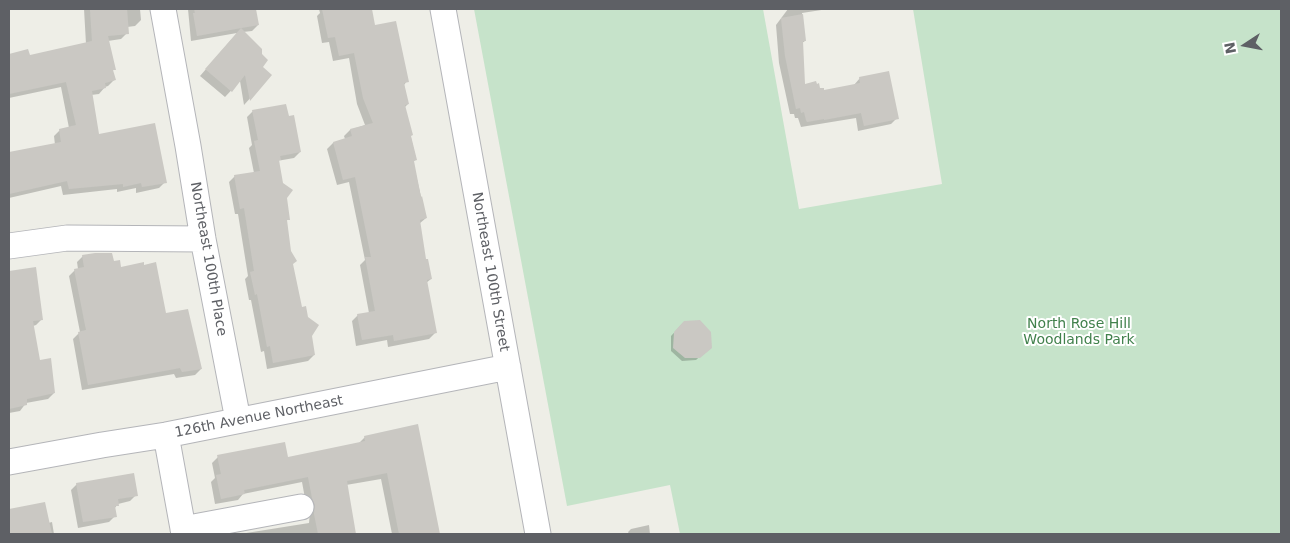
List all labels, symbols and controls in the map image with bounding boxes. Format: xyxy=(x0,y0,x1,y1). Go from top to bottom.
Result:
north arrow xyxy=(1220,20,1270,70)
text: N xyxy=(1221,41,1239,55)
street label: Northeast 100th Place xyxy=(186,181,230,337)
street label: Northeast 100th Street xyxy=(468,191,512,353)
park label: North Rose Hill Woodlands Park xyxy=(1023,316,1135,348)
street label: 126th Avenue Northeast xyxy=(173,392,345,442)

